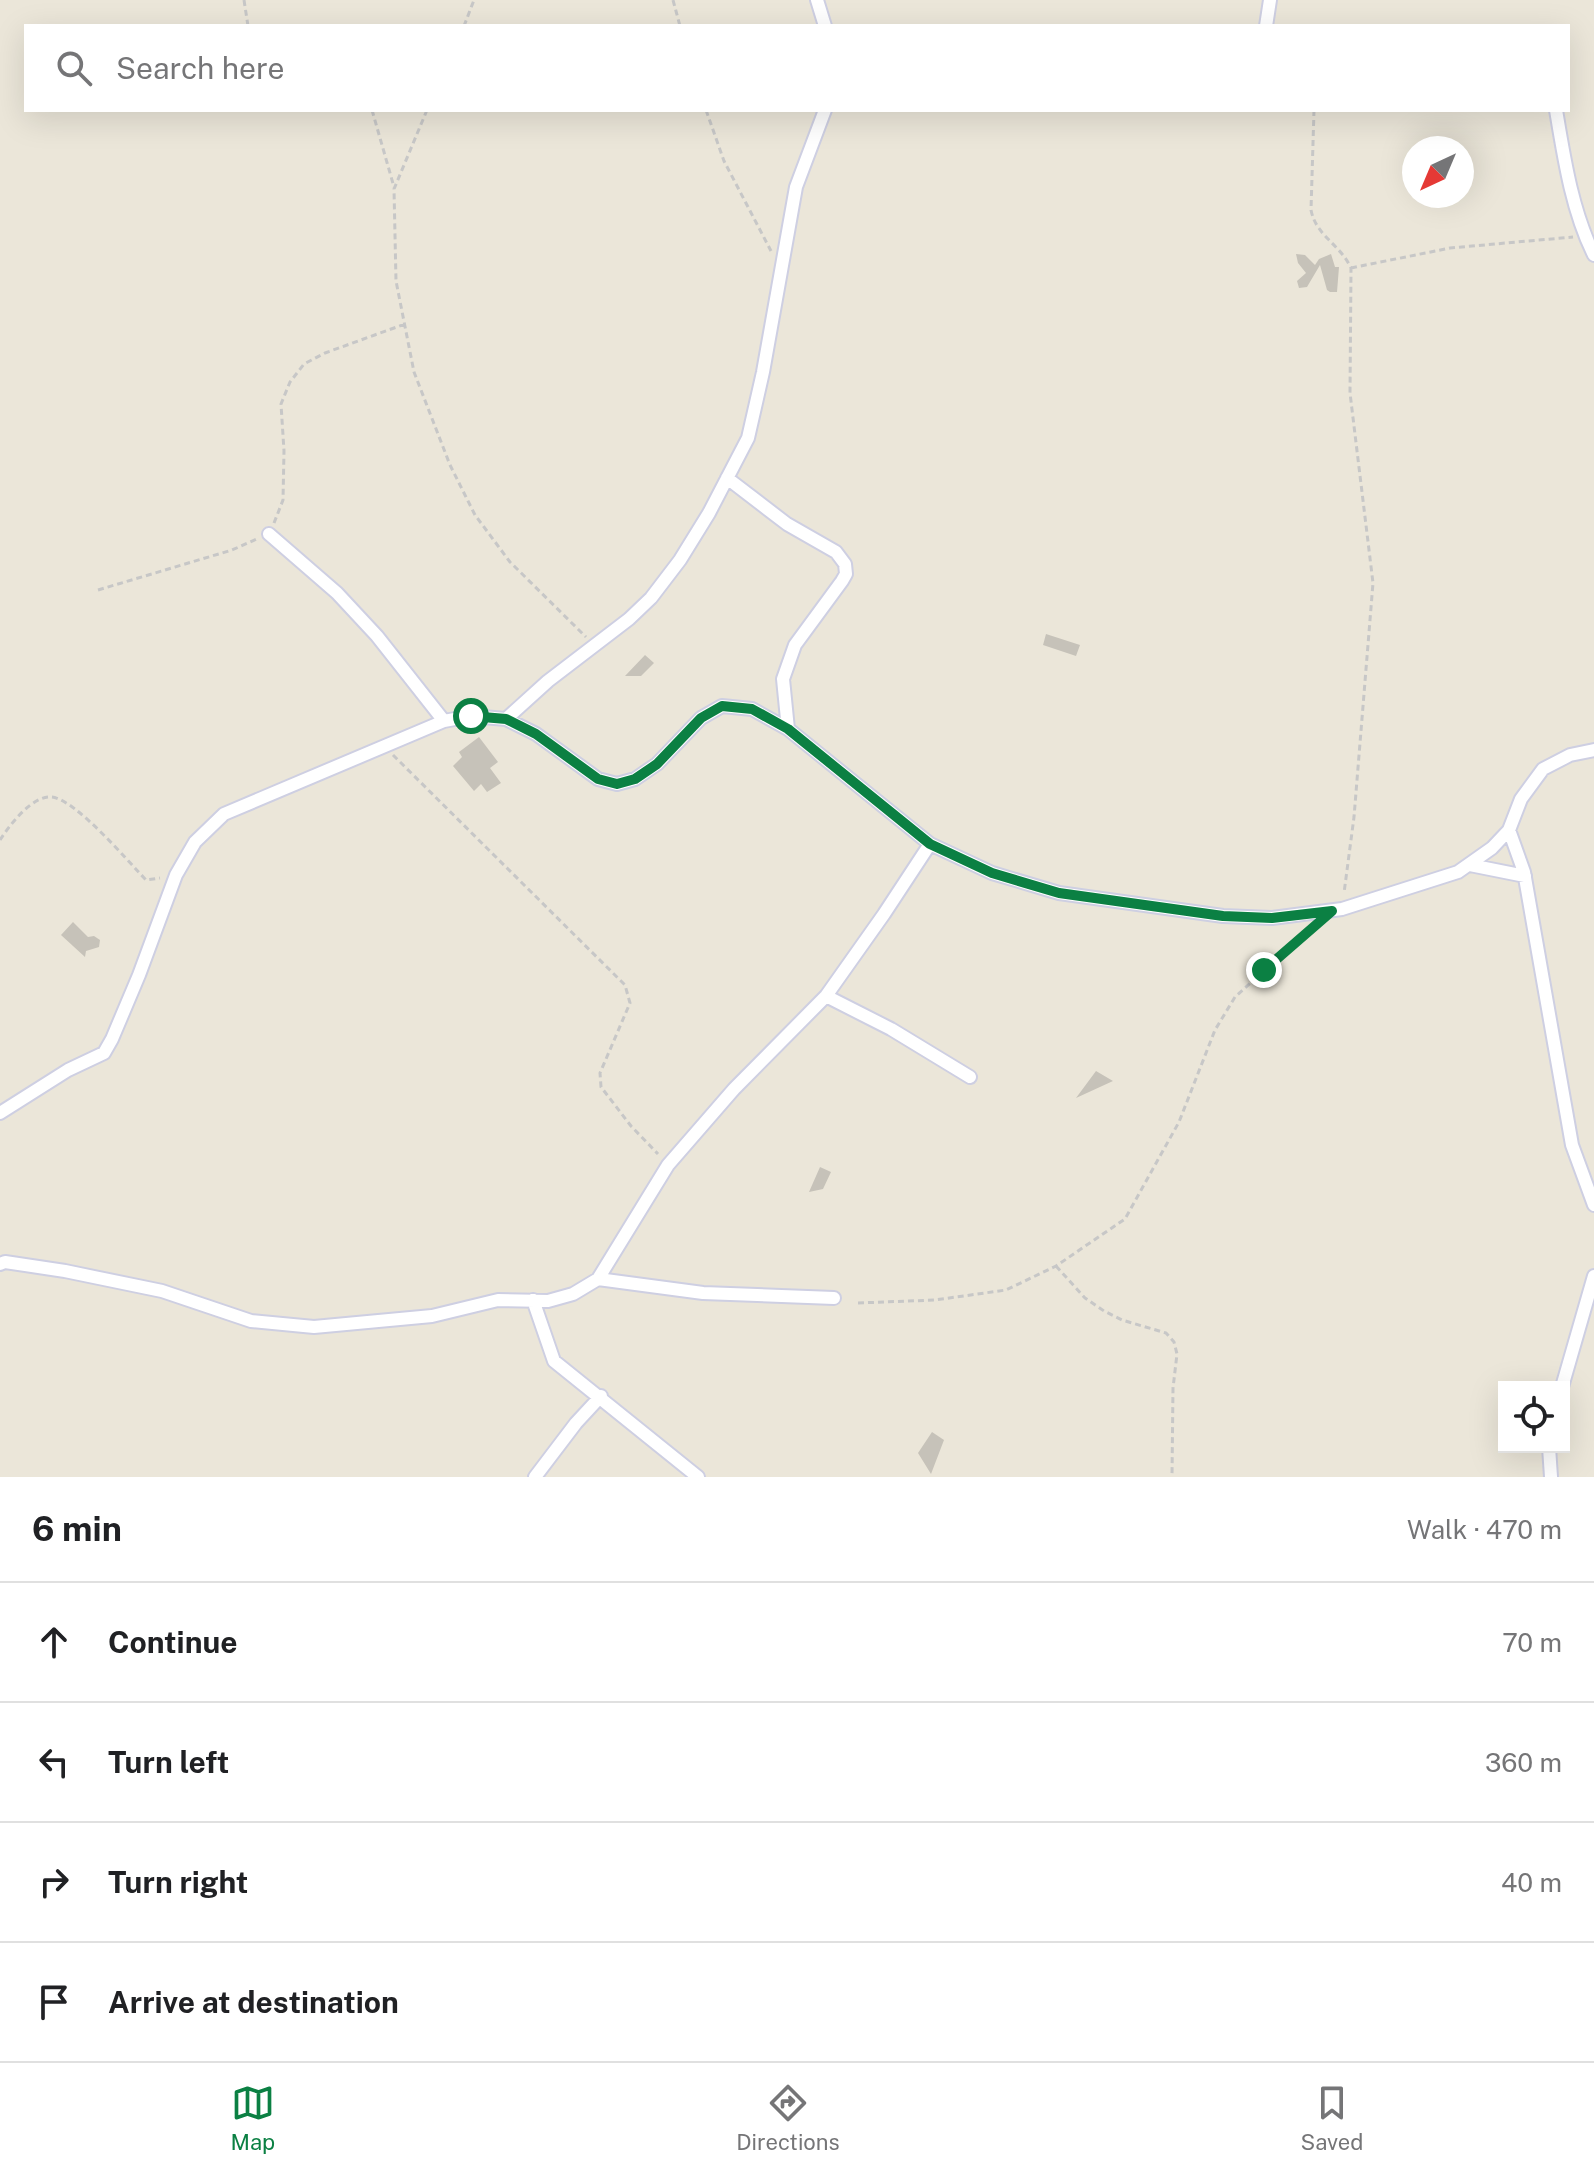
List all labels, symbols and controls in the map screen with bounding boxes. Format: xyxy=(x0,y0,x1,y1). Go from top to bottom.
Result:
search box xyxy=(24,24,1570,112)
icon: search xyxy=(52,46,96,90)
text: Search here xyxy=(116,50,284,86)
north arrow xyxy=(1402,136,1474,208)
route start xyxy=(453,698,489,734)
route end xyxy=(1246,952,1282,988)
map controls xyxy=(1498,1381,1570,1453)
button: locate xyxy=(1498,1381,1570,1453)
text: 6 min xyxy=(32,1509,122,1549)
text: Walk · 470 m xyxy=(1407,1514,1562,1545)
icon: ahead xyxy=(32,1620,76,1664)
text: Continue xyxy=(108,1624,238,1660)
text: 70 m xyxy=(1502,1627,1562,1658)
icon: left xyxy=(32,1740,76,1784)
text: Turn left xyxy=(108,1744,229,1780)
text: 360 m xyxy=(1485,1747,1562,1778)
icon: right xyxy=(32,1860,76,1904)
text: Turn right xyxy=(108,1864,248,1900)
text: 40 m xyxy=(1501,1867,1562,1898)
icon: arrive xyxy=(32,1980,76,2024)
text: Arrive at destination xyxy=(108,1984,399,2020)
tab: Map xyxy=(231,2081,275,2155)
tab: Directions xyxy=(736,2081,840,2155)
tab: Saved xyxy=(1301,2081,1363,2155)

